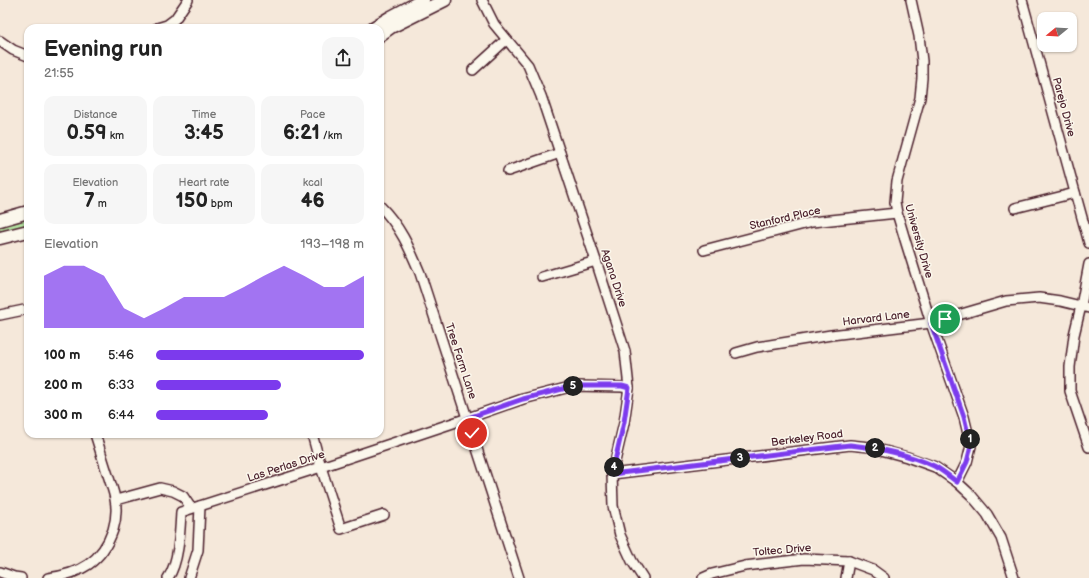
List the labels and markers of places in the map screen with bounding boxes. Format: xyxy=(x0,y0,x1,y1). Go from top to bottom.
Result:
pin xyxy=(928,302,962,336)
pin: 5 xyxy=(563,376,583,396)
pin xyxy=(455,416,489,450)
pin: 1 xyxy=(960,429,980,449)
pin: 2 xyxy=(865,438,885,458)
pin: 3 xyxy=(730,448,750,468)
pin: 4 xyxy=(604,457,624,477)

